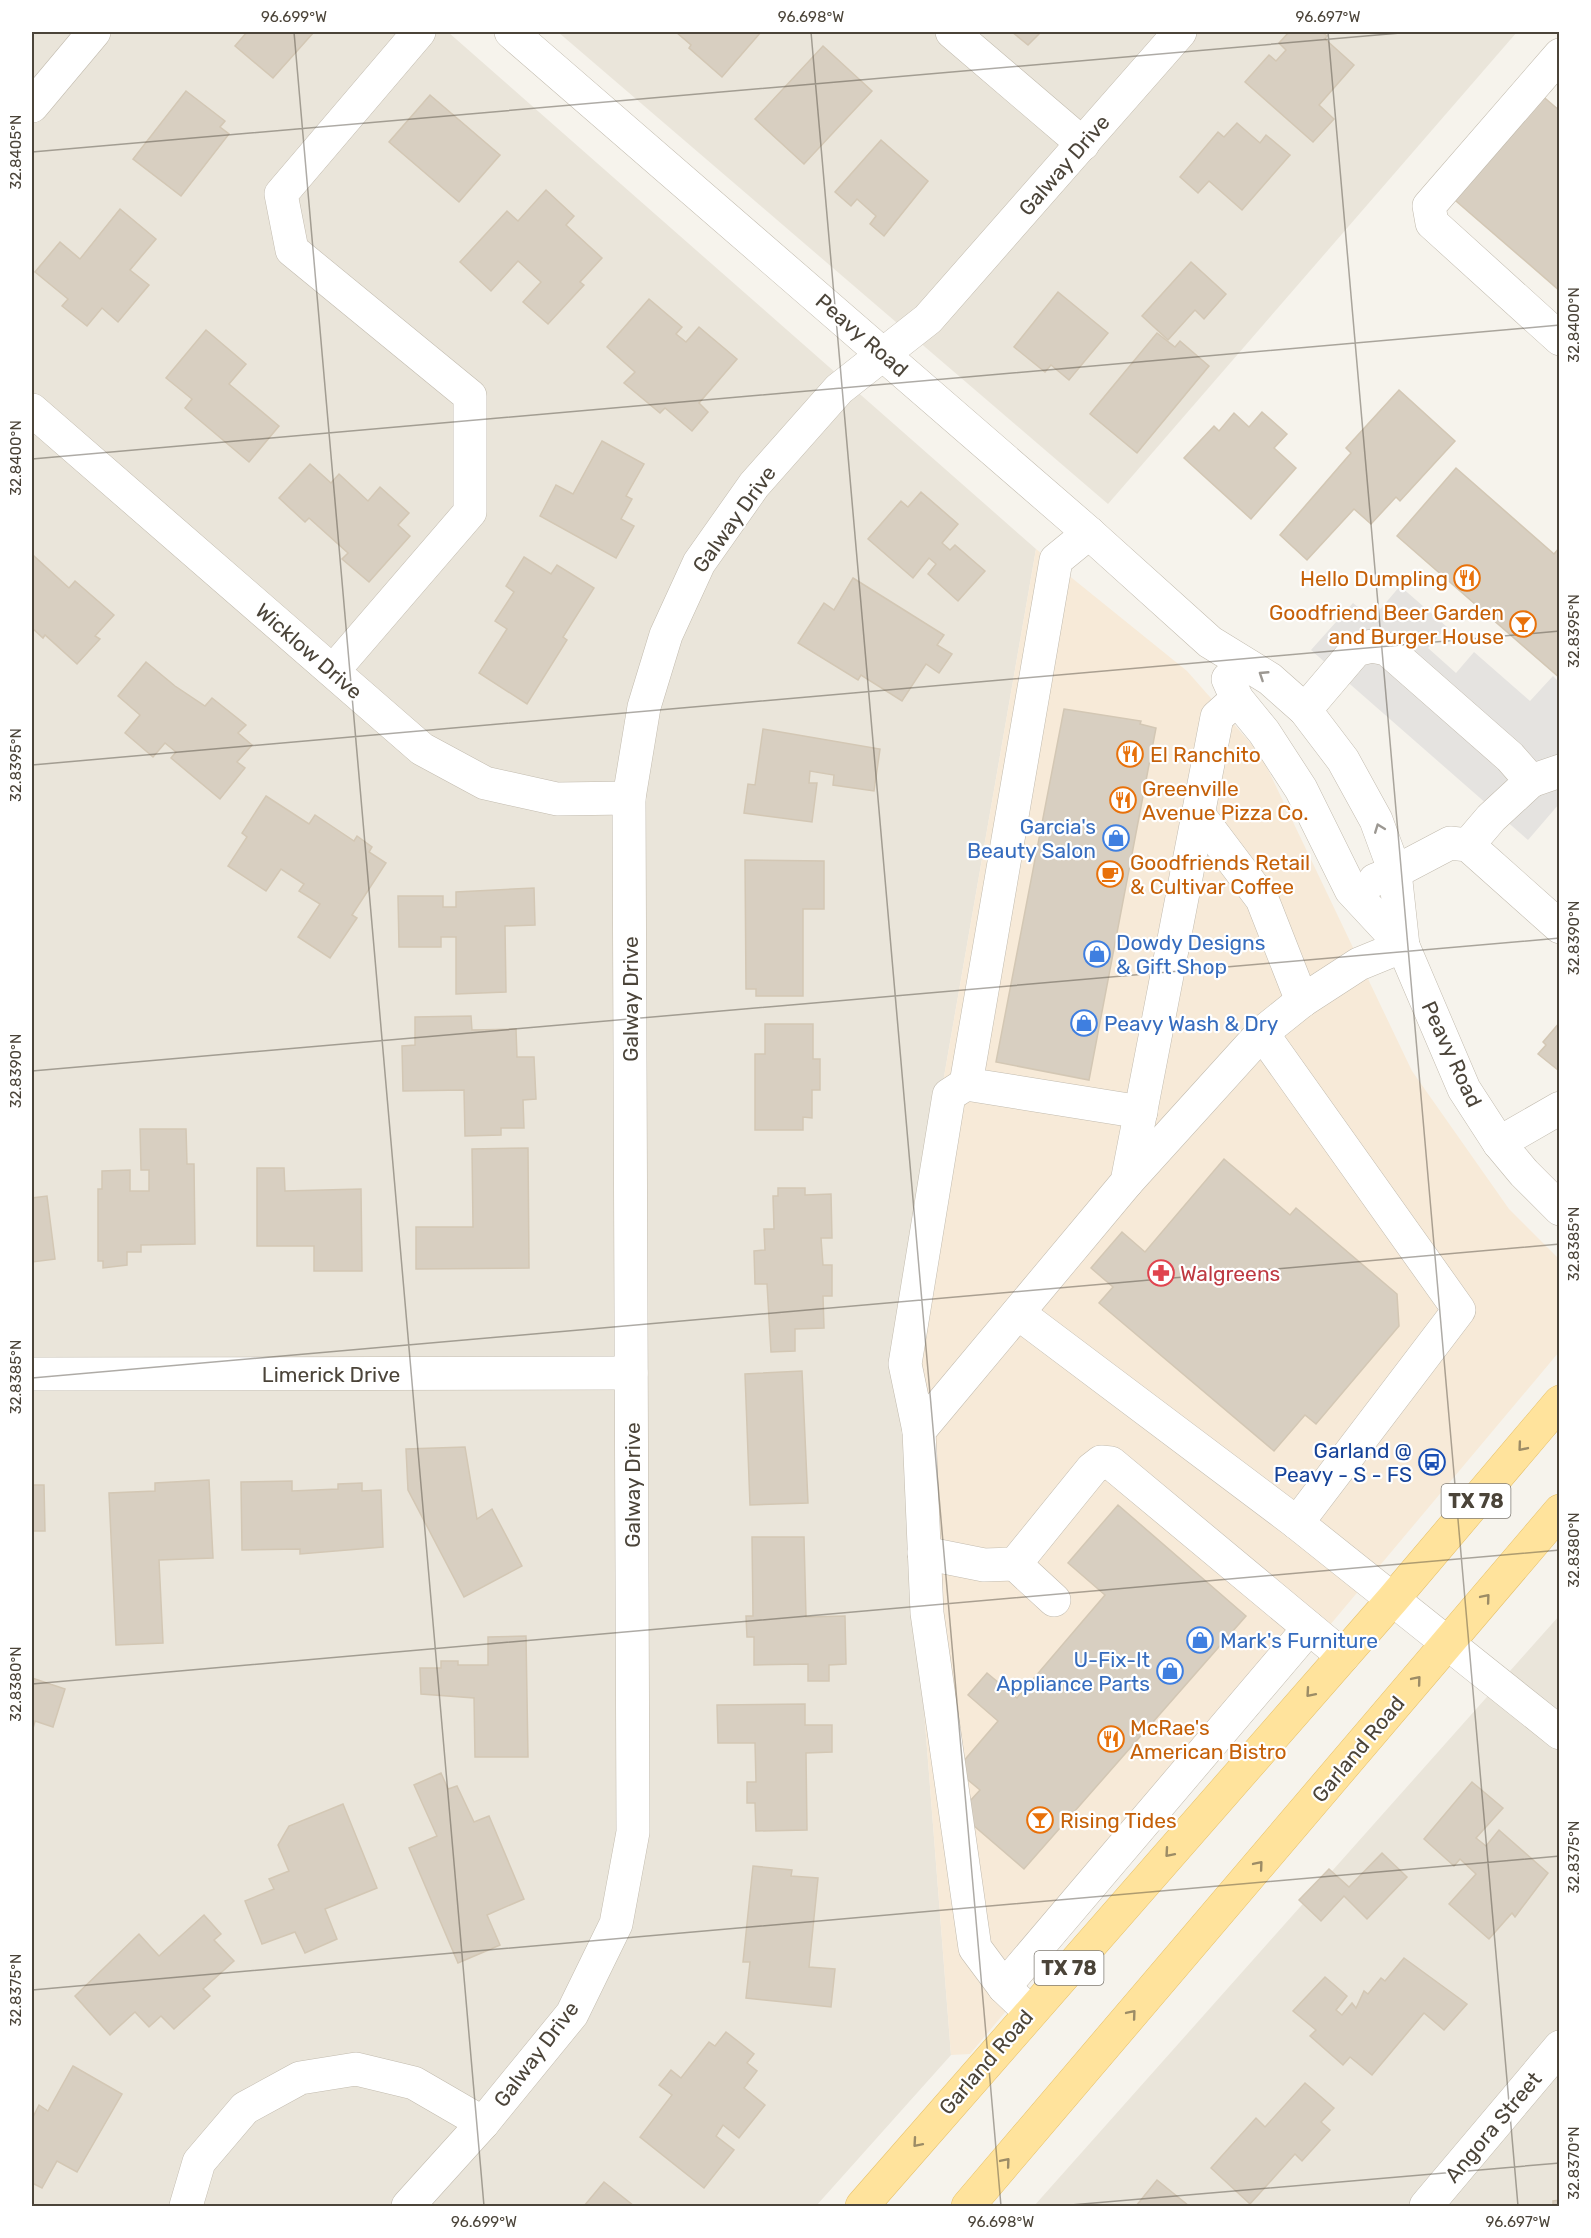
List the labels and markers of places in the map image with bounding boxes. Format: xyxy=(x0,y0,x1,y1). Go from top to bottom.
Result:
restaurant icon: Hello Dumpling xyxy=(1452,563,1482,593)
place label: Hello Dumpling xyxy=(1300,566,1448,591)
place label: Goodfriend Beer Garden and Burger House xyxy=(1269,600,1504,649)
bar icon: Goodfriend Beer Garden and Burger House xyxy=(1508,609,1538,639)
restaurant icon: El Ranchito xyxy=(1115,739,1145,769)
place label: El Ranchito xyxy=(1150,742,1261,767)
place label: Greenville Avenue Pizza Co. xyxy=(1142,776,1309,825)
restaurant icon: Greenville Avenue Pizza Co. xyxy=(1108,785,1138,815)
place label: Garcia's Beauty Salon xyxy=(967,814,1096,863)
shop icon: Garcia's Beauty Salon xyxy=(1101,823,1131,853)
place label: Goodfriends Retail & Cultivar Coffee xyxy=(1130,850,1310,899)
cafe icon: Goodfriends Retail & Cultivar Coffee xyxy=(1095,859,1125,889)
place label: Dowdy Designs & Gift Shop xyxy=(1116,930,1265,979)
shop icon: Dowdy Designs & Gift Shop xyxy=(1082,939,1112,969)
shop icon: Peavy Wash & Dry xyxy=(1069,1008,1099,1038)
place label: Peavy Wash & Dry xyxy=(1104,1011,1279,1036)
pharmacy icon: Walgreens xyxy=(1146,1258,1176,1288)
place label: Walgreens xyxy=(1180,1261,1280,1286)
place label: Garland @ Peavy - S - FS xyxy=(1274,1438,1412,1487)
bus stop icon: Garland @ Peavy - S - FS xyxy=(1417,1447,1447,1477)
shop icon: Mark's Furniture xyxy=(1185,1625,1215,1655)
place label: Mark's Furniture xyxy=(1220,1628,1378,1653)
place label: U-Fix-It Appliance Parts xyxy=(996,1647,1150,1696)
shop icon: U-Fix-It Appliance Parts xyxy=(1155,1656,1185,1686)
place label: McRae's American Bistro xyxy=(1130,1715,1286,1764)
restaurant icon: McRae's American Bistro xyxy=(1096,1724,1126,1754)
bar icon: Rising Tides xyxy=(1025,1805,1055,1835)
place label: Rising Tides xyxy=(1060,1808,1177,1833)

